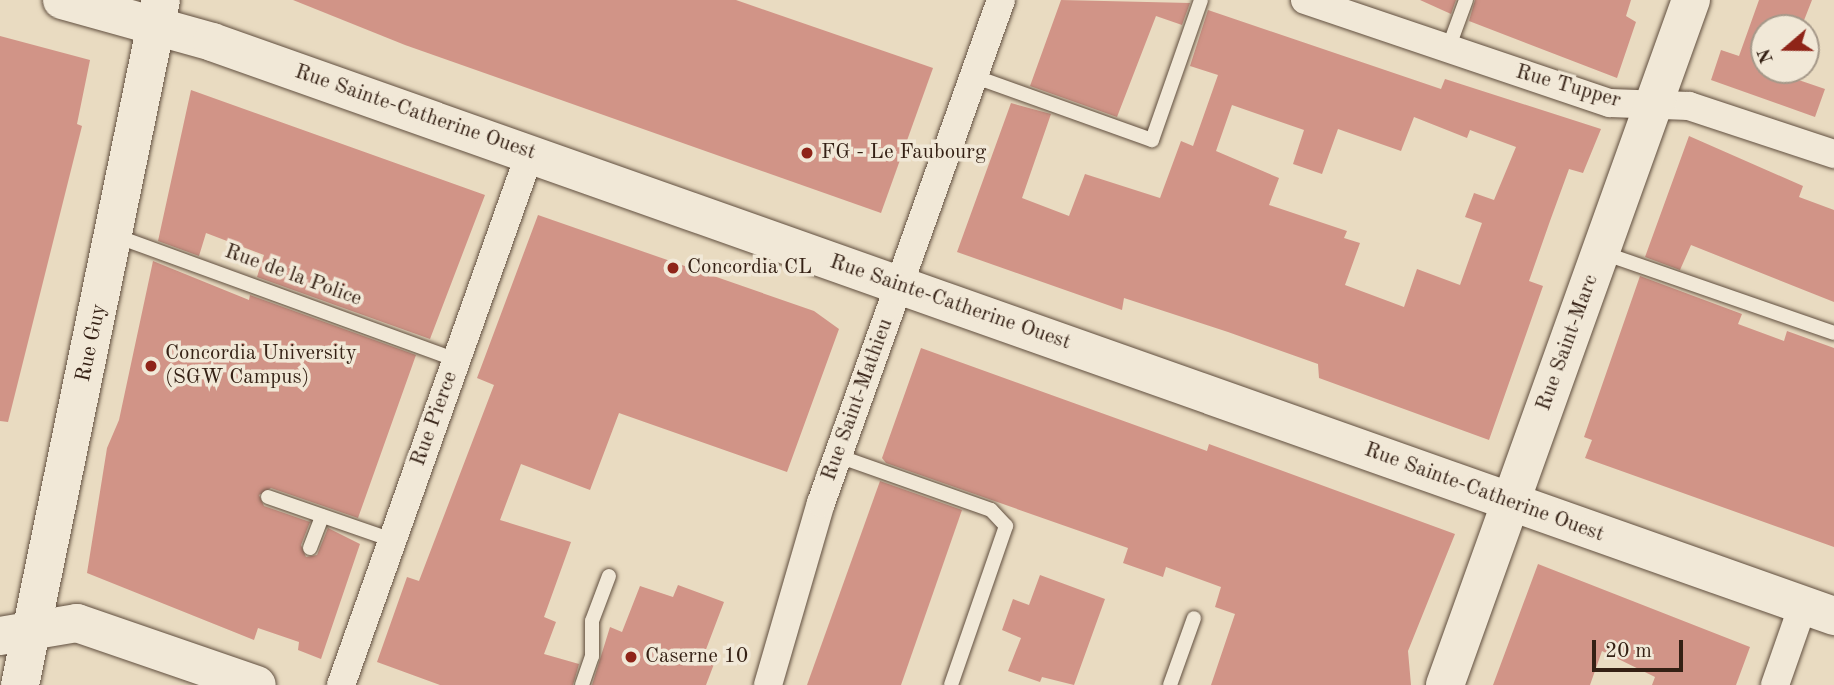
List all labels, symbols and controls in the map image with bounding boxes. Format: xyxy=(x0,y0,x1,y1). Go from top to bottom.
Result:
north arrow xyxy=(1750,14,1820,84)
text: N xyxy=(1755,46,1778,66)
street label: Rue Sainte-Catherine Ouest xyxy=(291,60,539,166)
street label: Rue Tupper xyxy=(1513,60,1623,114)
place label: FG - Le Faubourg xyxy=(821,140,986,166)
marker: FG - Le Faubourg xyxy=(799,145,815,161)
street label: Rue de la Police xyxy=(221,240,365,312)
street label: Rue Sainte-Catherine Ouest xyxy=(826,250,1074,356)
place label: Concordia CL xyxy=(687,255,812,281)
marker: Concordia CL xyxy=(665,260,681,276)
street label: Rue Saint-Marc xyxy=(1532,271,1604,415)
street label: Rue Guy xyxy=(71,302,113,384)
street label: Rue Saint-Mathieu xyxy=(817,316,899,484)
place label: Concordia University (SGW Campus) xyxy=(165,341,357,391)
marker: Concordia University (SGW Campus) xyxy=(143,358,159,374)
street label: Rue Pierce xyxy=(406,368,464,470)
street label: Rue Sainte-Catherine Ouest xyxy=(1361,438,1607,548)
scale bar xyxy=(1596,626,1687,670)
text: 20 m xyxy=(1605,641,1652,662)
place label: Caserne 10 xyxy=(645,644,748,670)
marker: Caserne 10 xyxy=(623,649,639,665)

